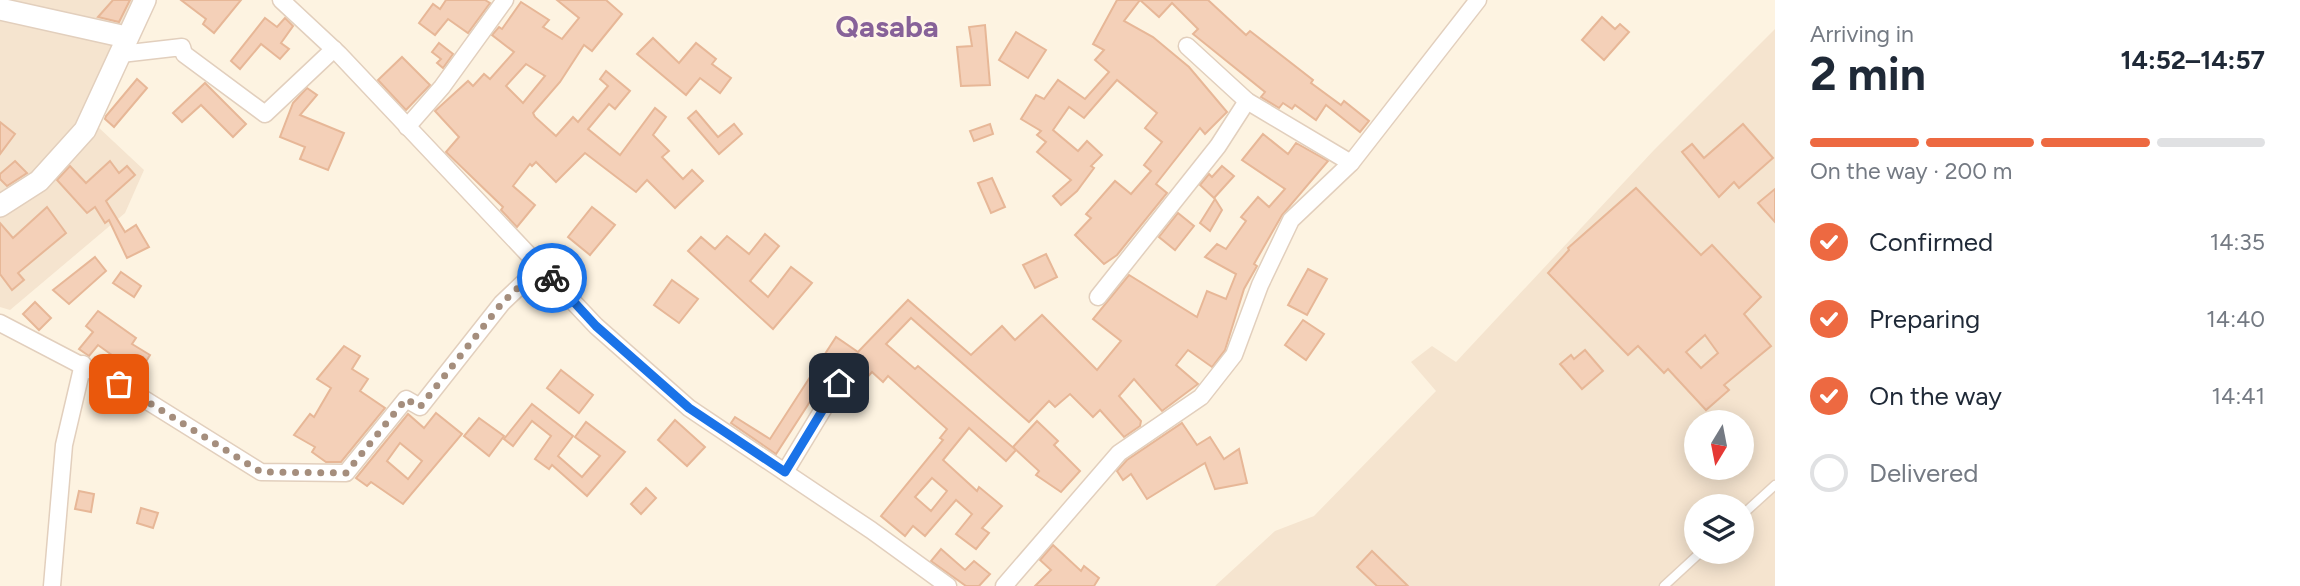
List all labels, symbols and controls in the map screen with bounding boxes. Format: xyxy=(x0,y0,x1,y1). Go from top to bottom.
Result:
district label: Qasaba xyxy=(835,8,939,45)
text: Arriving in xyxy=(1810,20,1914,48)
text: 14:52–14:57 xyxy=(2120,44,2265,76)
text: 2 min xyxy=(1810,46,1926,102)
text: On the way · 200 m xyxy=(1810,157,2012,185)
icon: check xyxy=(1810,223,1848,261)
text: Confirmed xyxy=(1869,226,1993,258)
text: 14:35 xyxy=(2210,228,2265,256)
courier xyxy=(517,243,587,313)
icon: bike xyxy=(533,259,571,297)
icon: check xyxy=(1810,300,1848,338)
text: Preparing xyxy=(1869,303,1980,335)
text: 14:40 xyxy=(2206,305,2265,333)
pin xyxy=(809,353,869,413)
pin xyxy=(89,354,149,414)
icon: home xyxy=(820,364,858,402)
icon: bag xyxy=(100,365,138,403)
icon: check xyxy=(1810,377,1848,415)
text: On the way xyxy=(1869,380,2002,412)
text: 14:41 xyxy=(2212,382,2265,410)
north arrow xyxy=(1684,410,1754,480)
map controls xyxy=(1684,410,1754,564)
text: Delivered xyxy=(1869,457,1978,489)
button: layers xyxy=(1684,494,1754,564)

